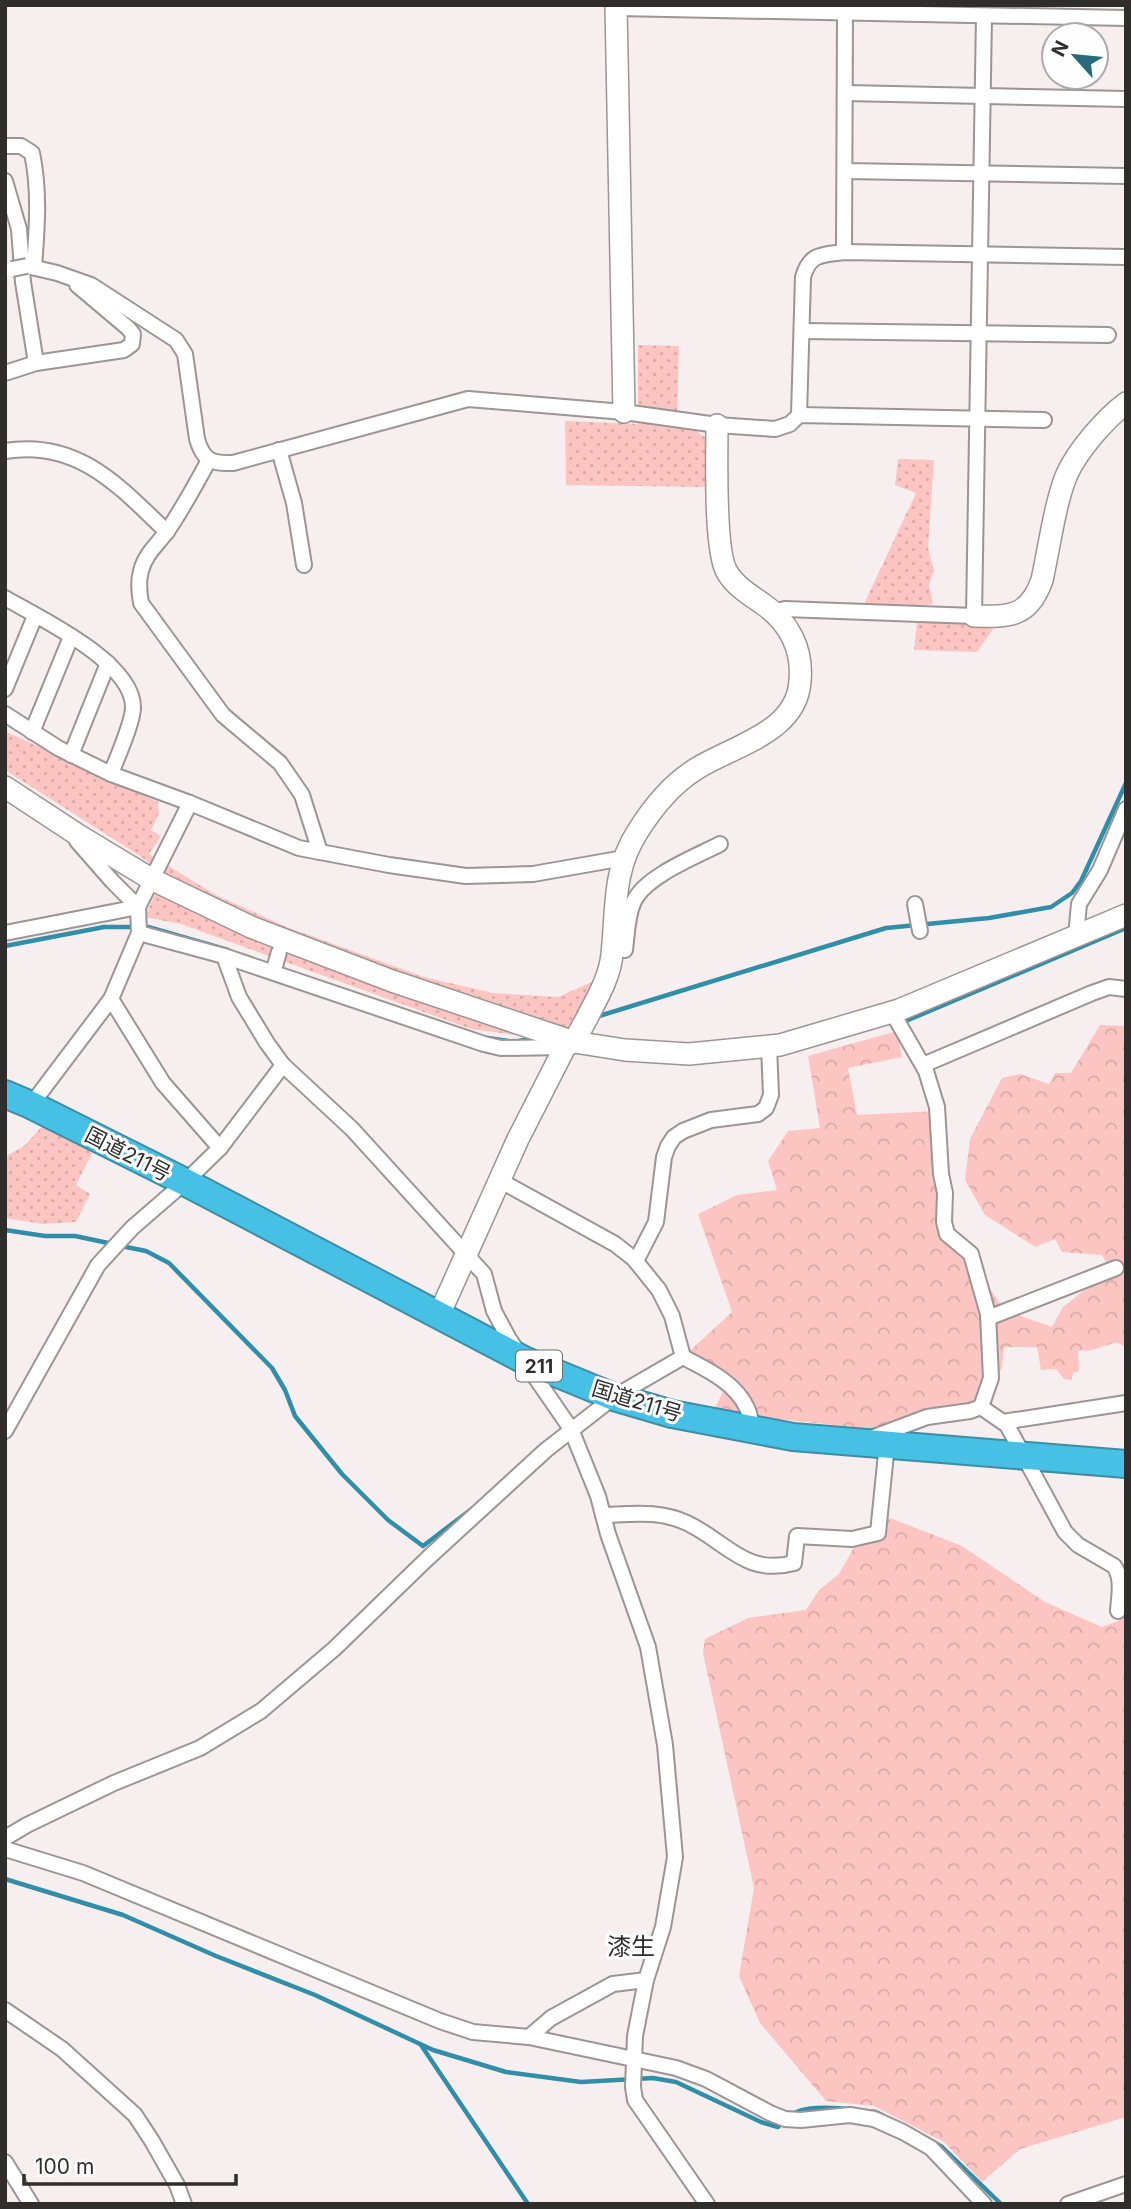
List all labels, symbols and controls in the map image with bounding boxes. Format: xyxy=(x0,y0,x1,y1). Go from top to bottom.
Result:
north arrow xyxy=(1040,21,1110,91)
text: N xyxy=(1047,37,1074,60)
street label: 国道211号 xyxy=(81,1122,175,1186)
road number: 211 xyxy=(516,1350,562,1382)
street label: 国道211号 xyxy=(589,1375,685,1427)
district label: 漆生 xyxy=(607,1932,655,1961)
scale bar xyxy=(24,2142,236,2186)
text: 100 m xyxy=(35,2154,94,2179)

